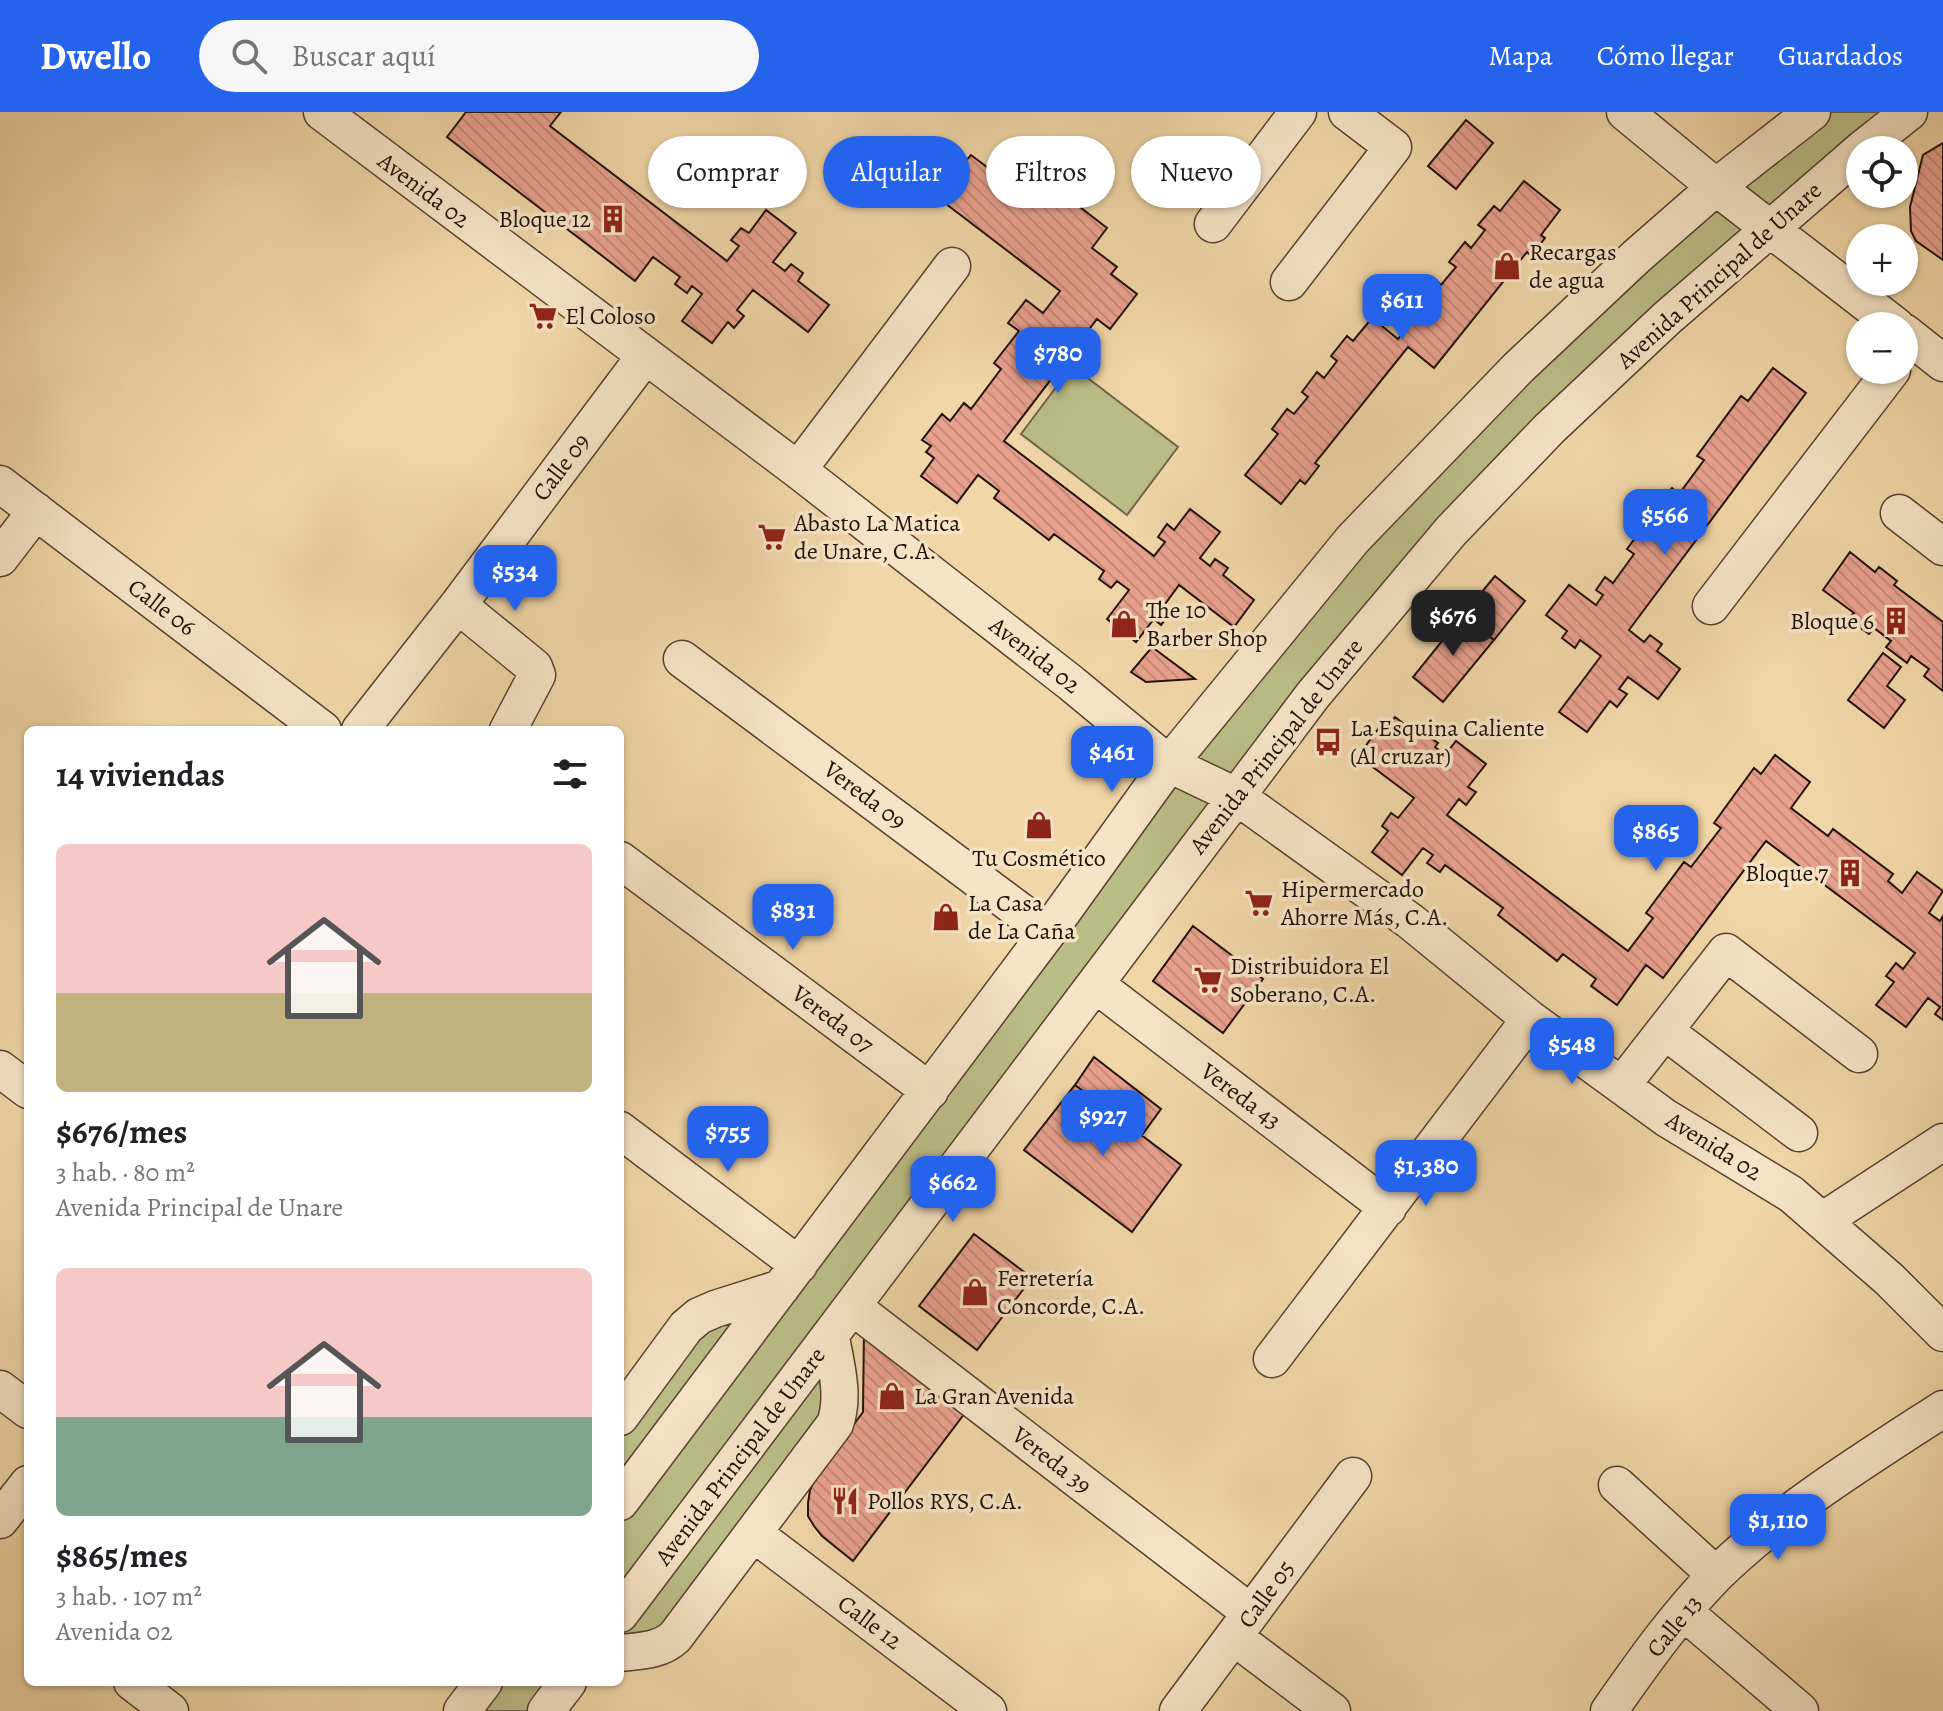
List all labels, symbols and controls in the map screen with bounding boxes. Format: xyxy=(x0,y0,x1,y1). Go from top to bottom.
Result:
search box xyxy=(199,20,759,92)
text: Dwello xyxy=(40,30,151,82)
icon: search xyxy=(227,34,271,78)
text: Buscar aquí xyxy=(291,36,436,76)
text: Mapa xyxy=(1489,37,1553,75)
text: Cómo llegar xyxy=(1597,37,1734,75)
text: Guardados xyxy=(1778,37,1903,75)
chip: Comprar xyxy=(648,136,807,208)
chip: Alquilar xyxy=(823,136,970,208)
chip: Filtros xyxy=(986,136,1115,208)
chip: Nuevo xyxy=(1131,136,1261,208)
map controls xyxy=(1846,136,1918,384)
button: locate xyxy=(1846,136,1918,208)
street label: Avenida 02 xyxy=(371,144,477,235)
street label: Avenida Principal de Unare xyxy=(1609,174,1828,376)
place label: Bloque 12 xyxy=(498,203,591,235)
building icon: Bloque 12 xyxy=(598,204,628,234)
button: + xyxy=(1846,224,1918,296)
place label: Recargas de agua xyxy=(1529,236,1617,296)
shop icon: Recargas de agua xyxy=(1492,251,1522,281)
pin: $611 xyxy=(1355,274,1449,342)
text: $611 xyxy=(1381,282,1423,317)
place label: El Coloso xyxy=(565,300,656,332)
supermarket icon: El Coloso xyxy=(528,301,558,331)
button: − xyxy=(1846,312,1918,384)
pin: $780 xyxy=(1011,327,1105,395)
text: $780 xyxy=(1034,335,1082,370)
street label: Calle 09 xyxy=(525,427,597,507)
pin: $566 xyxy=(1618,489,1712,557)
text: $566 xyxy=(1641,497,1689,532)
place label: Abasto La Matica de Unare, C.A. xyxy=(793,507,961,567)
supermarket icon: Abasto La Matica de Unare, C.A. xyxy=(757,522,787,552)
pin: $534 xyxy=(468,545,562,613)
text: $534 xyxy=(492,553,538,588)
street label: Calle 06 xyxy=(121,571,203,643)
pin: $676 xyxy=(1406,590,1500,658)
place label: The 10 Barber Shop xyxy=(1146,594,1268,654)
text: $676 xyxy=(1429,598,1477,633)
place label: Bloque 6 xyxy=(1790,605,1874,637)
building icon: Bloque 6 xyxy=(1881,606,1911,636)
street label: Avenida 02 xyxy=(982,609,1087,701)
shop icon: The 10 Barber Shop xyxy=(1109,609,1139,639)
street label: Avenida Principal de Unare xyxy=(1181,632,1370,861)
place label: La Esquina Caliente (Al cruzar) xyxy=(1350,712,1545,772)
pin: $461 xyxy=(1065,726,1159,794)
bus stop icon: La Esquina Caliente (Al cruzar) xyxy=(1313,727,1343,757)
text: $461 xyxy=(1089,734,1135,769)
text: 14 viviendas xyxy=(56,751,225,798)
icon: filters xyxy=(548,752,592,796)
street label: Vereda 09 xyxy=(816,753,913,837)
pin: $865 xyxy=(1609,805,1703,873)
shop icon: Tu Cosmético xyxy=(1024,810,1054,840)
text: $865 xyxy=(1632,813,1680,848)
place label: Tu Cosmético xyxy=(972,842,1106,874)
place label: Bloque 7 xyxy=(1745,857,1829,889)
building icon: Bloque 7 xyxy=(1835,858,1865,888)
place label: Hipermercado Ahorre Más, C.A. xyxy=(1280,873,1448,933)
pin: $831 xyxy=(746,884,840,952)
place label: La Casa de La Caña xyxy=(968,887,1076,947)
supermarket icon: Hipermercado Ahorre Más, C.A. xyxy=(1244,888,1274,918)
text: $831 xyxy=(770,892,816,927)
icon: home xyxy=(252,896,396,1040)
shop icon: La Casa de La Caña xyxy=(931,902,961,932)
place label: Distribuidora El Soberano, C.A. xyxy=(1230,950,1389,1010)
supermarket icon: Distribuidora El Soberano, C.A. xyxy=(1193,965,1223,995)
street label: Vereda 07 xyxy=(785,977,881,1061)
pin: $548 xyxy=(1525,1018,1619,1086)
text: $548 xyxy=(1548,1026,1596,1061)
street label: Vereda 43 xyxy=(1193,1055,1288,1137)
pin: $927 xyxy=(1056,1090,1150,1158)
text: $927 xyxy=(1079,1098,1127,1133)
street label: Avenida 02 xyxy=(1659,1103,1768,1188)
pin: $755 xyxy=(681,1106,775,1174)
text: $676/mes xyxy=(56,1108,187,1155)
text: $755 xyxy=(705,1114,751,1149)
pin: $1,380 xyxy=(1361,1140,1491,1208)
text: $1,380 xyxy=(1393,1148,1459,1183)
text: 3 hab. · 80 m² xyxy=(56,1155,195,1190)
pin: $662 xyxy=(906,1156,1000,1224)
text: $662 xyxy=(929,1164,977,1199)
text: Avenida Principal de Unare xyxy=(56,1190,343,1225)
place label: Ferretería Concorde, C.A. xyxy=(997,1262,1145,1322)
shop icon: Ferretería Concorde, C.A. xyxy=(960,1277,990,1307)
icon: home xyxy=(252,1320,396,1464)
street label: Avenida Principal de Unare xyxy=(647,1340,833,1572)
place label: La Gran Avenida xyxy=(914,1380,1075,1412)
shop icon: La Gran Avenida xyxy=(877,1381,907,1411)
street label: Vereda 39 xyxy=(1005,1418,1099,1501)
place label: Pollos RYS, C.A. xyxy=(867,1485,1023,1517)
restaurant icon: Pollos RYS, C.A. xyxy=(830,1486,860,1516)
pin: $1,110 xyxy=(1713,1494,1843,1562)
text: $1,110 xyxy=(1748,1502,1808,1537)
text: $865/mes xyxy=(56,1532,188,1579)
street label: Calle 05 xyxy=(1231,1554,1301,1634)
text: 3 hab. · 107 m² xyxy=(56,1579,202,1614)
street label: Calle 12 xyxy=(831,1587,909,1657)
street label: Calle 13 xyxy=(1639,1588,1709,1664)
text: Avenida 02 xyxy=(56,1614,172,1649)

